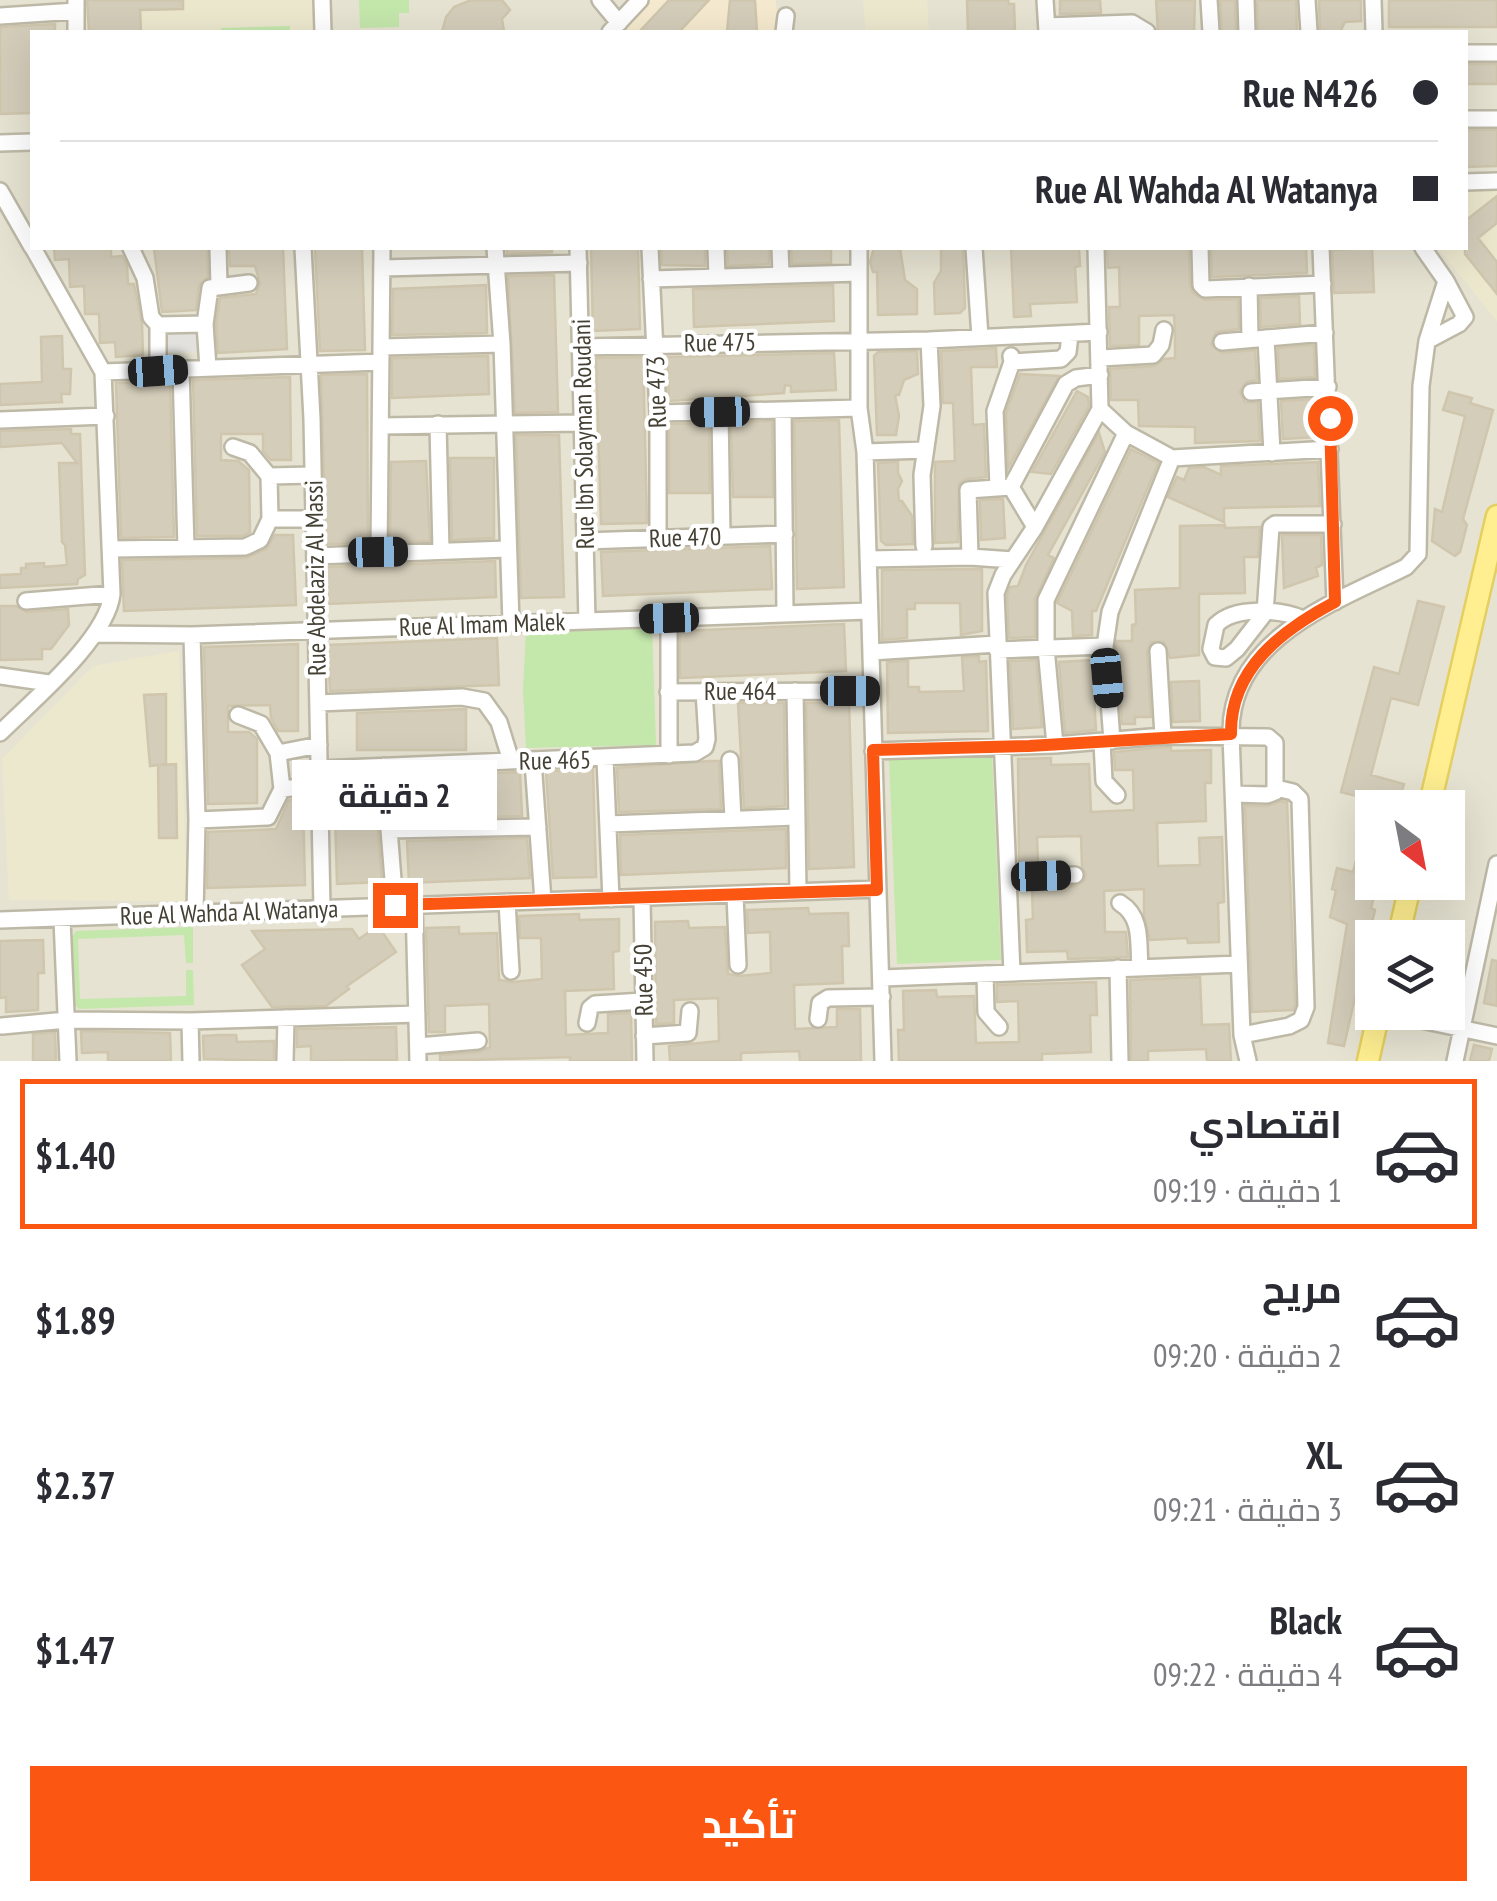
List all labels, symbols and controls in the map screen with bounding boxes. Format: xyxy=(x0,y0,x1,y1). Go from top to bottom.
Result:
text: Rue N426 xyxy=(1243,68,1378,117)
text: Rue Al Wahda Al Watanya xyxy=(1035,164,1378,213)
street label: Rue Ibn Solayman Roudani xyxy=(565,318,601,550)
street label: Rue 475 xyxy=(684,325,756,359)
car xyxy=(127,354,189,388)
street label: Rue 473 xyxy=(639,355,673,429)
car xyxy=(690,396,750,428)
route start xyxy=(1308,396,1353,441)
street label: Rue Abdelaziz Al Massi xyxy=(297,480,333,676)
street label: Rue 470 xyxy=(648,520,722,554)
car xyxy=(348,536,408,568)
car xyxy=(638,602,700,634)
street label: Rue Al Imam Malek xyxy=(398,605,566,643)
car xyxy=(1089,647,1125,709)
street label: Rue 464 xyxy=(704,675,776,707)
car xyxy=(820,676,880,706)
street label: Rue 465 xyxy=(519,743,591,777)
callout: 2 دقيقة xyxy=(292,760,498,830)
text: 2 دقيقة xyxy=(338,774,451,816)
north arrow xyxy=(1355,790,1465,900)
map controls xyxy=(1355,790,1465,1030)
car xyxy=(1010,860,1072,892)
route end xyxy=(373,883,418,928)
street label: Rue Al Wahda Al Watanya xyxy=(119,892,339,932)
button: layers xyxy=(1355,920,1465,1030)
street label: Rue 450 xyxy=(626,944,660,1016)
text: اقتصادي xyxy=(1189,1099,1342,1148)
icon: car xyxy=(1372,1109,1462,1199)
text: $1.40 xyxy=(35,1130,116,1179)
text: 1 دقيقة · 09:19 xyxy=(1153,1169,1342,1211)
text: مريح xyxy=(1262,1264,1342,1313)
icon: car xyxy=(1372,1274,1462,1364)
text: $1.89 xyxy=(35,1295,116,1344)
text: 2 دقيقة · 09:20 xyxy=(1153,1334,1342,1376)
text: XL xyxy=(1306,1430,1342,1479)
icon: car xyxy=(1372,1439,1462,1529)
text: $2.37 xyxy=(35,1460,116,1509)
text: 3 دقيقة · 09:21 xyxy=(1153,1488,1342,1530)
text: Black xyxy=(1269,1595,1342,1644)
icon: car xyxy=(1372,1604,1462,1694)
text: $1.47 xyxy=(35,1625,116,1674)
text: 4 دقيقة · 09:22 xyxy=(1153,1653,1342,1695)
button: تأكيد xyxy=(30,1766,1467,1881)

